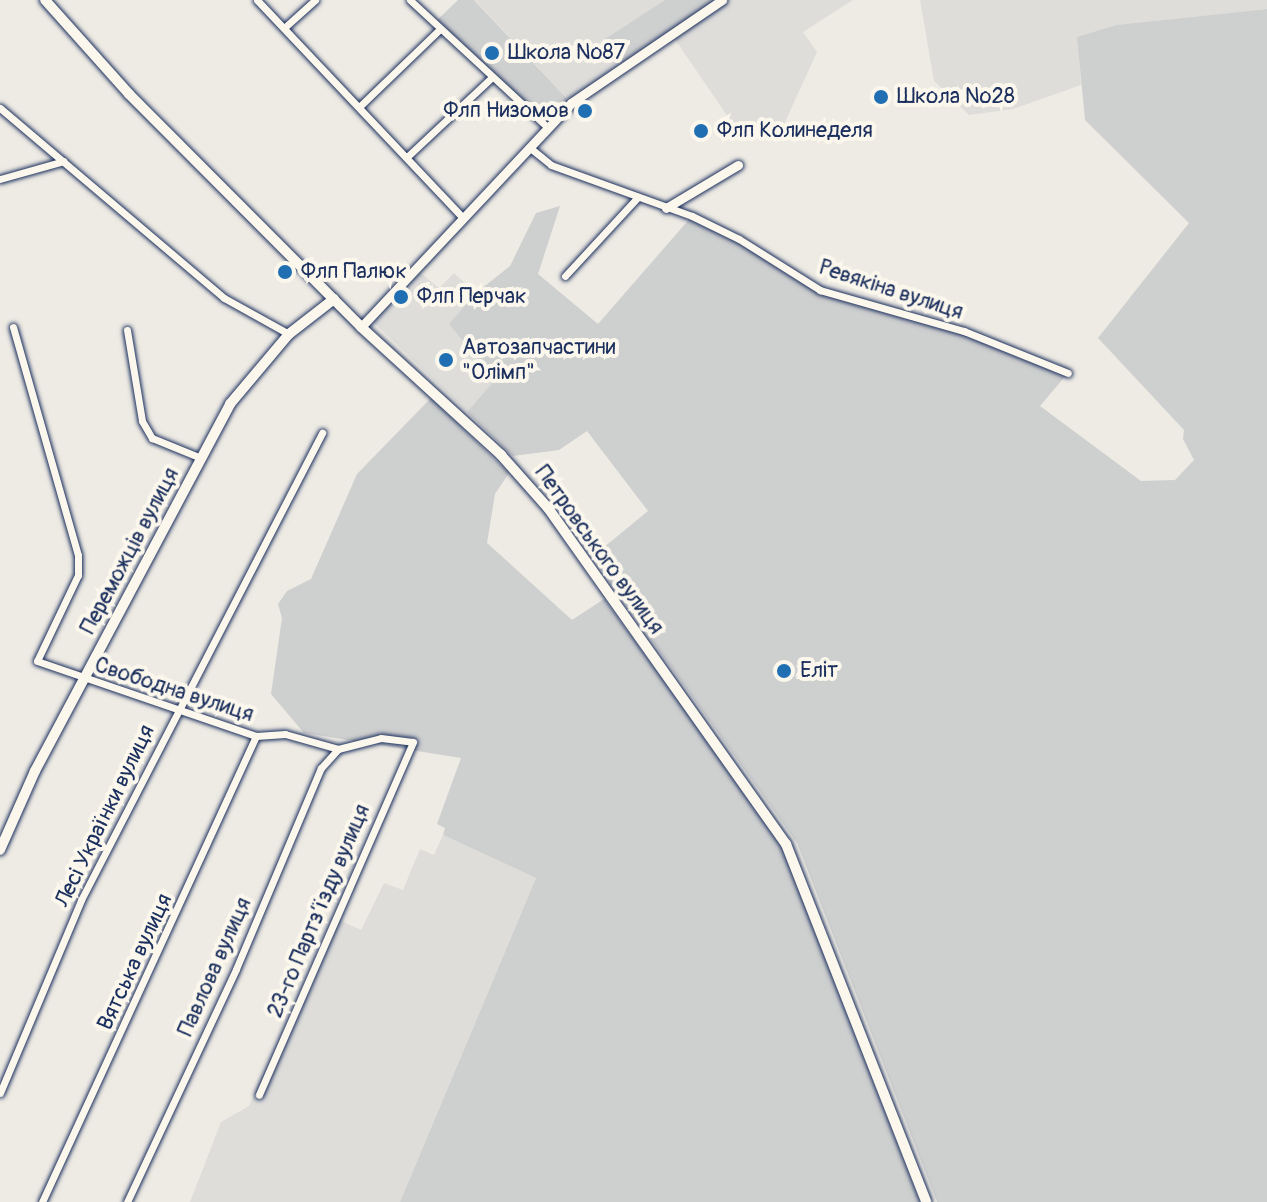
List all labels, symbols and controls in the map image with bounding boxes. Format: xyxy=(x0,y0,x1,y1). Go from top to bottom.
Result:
place label: Школа №87 xyxy=(508,40,625,66)
marker: Школа №87 xyxy=(483,44,501,62)
place label: Школа №28 xyxy=(897,84,1015,110)
marker: Школа №28 xyxy=(872,88,890,106)
place label: Флп Низомов xyxy=(443,98,569,124)
marker: Флп Низомов xyxy=(576,102,594,120)
place label: Флп Колинеделя xyxy=(717,118,873,144)
marker: Флп Колинеделя xyxy=(692,122,710,140)
street label: Ревякіна вулиця xyxy=(816,254,966,326)
place label: Флп Палюк xyxy=(301,259,407,285)
marker: Флп Палюк xyxy=(276,263,294,281)
place label: Флп Перчак xyxy=(417,284,526,310)
marker: Флп Перчак xyxy=(392,288,410,306)
place label: Автозапчастини "Олімп" xyxy=(462,334,616,386)
marker: Автозапчастини "Олімп" xyxy=(437,351,455,369)
street label: Петровського вулиця xyxy=(529,460,669,640)
street label: Переможців вулиця xyxy=(75,463,185,639)
street label: Свободна вулиця xyxy=(91,652,257,728)
place label: Еліт xyxy=(800,658,838,684)
marker: Еліт xyxy=(775,662,793,680)
street label: Лесі Українки вулиця xyxy=(49,721,161,911)
street label: 23-го Партз’їзду вулиця xyxy=(262,800,376,1022)
street label: Вятська вулиця xyxy=(92,890,178,1034)
street label: Павлова вулиця xyxy=(173,893,257,1041)

